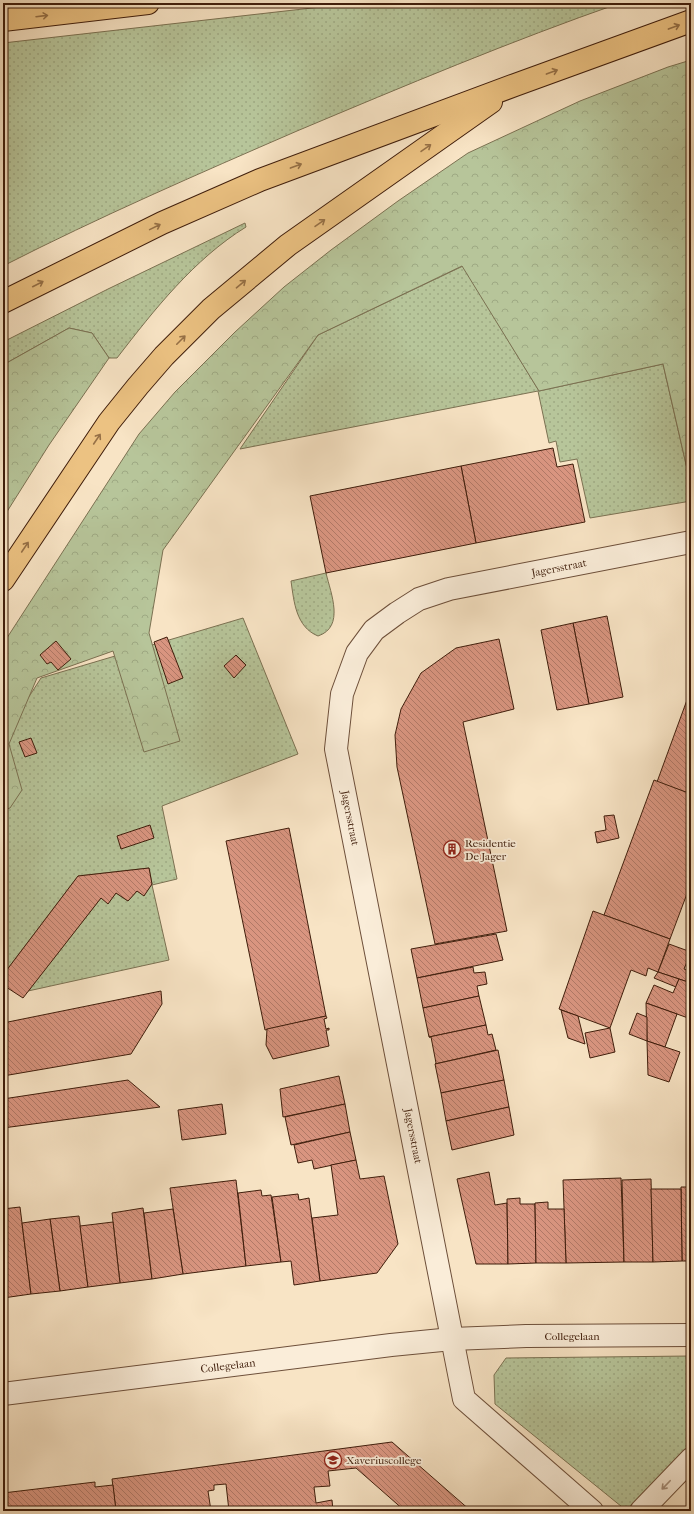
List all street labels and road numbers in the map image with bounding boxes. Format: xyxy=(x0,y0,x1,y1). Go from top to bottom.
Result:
street label: Jagersstraat xyxy=(529,556,588,580)
street label: Jagersstraat xyxy=(338,788,362,847)
street label: Jagersstraat xyxy=(401,1106,425,1165)
street label: Collegelaan xyxy=(544,1330,600,1343)
street label: Collegelaan xyxy=(200,1356,257,1376)

